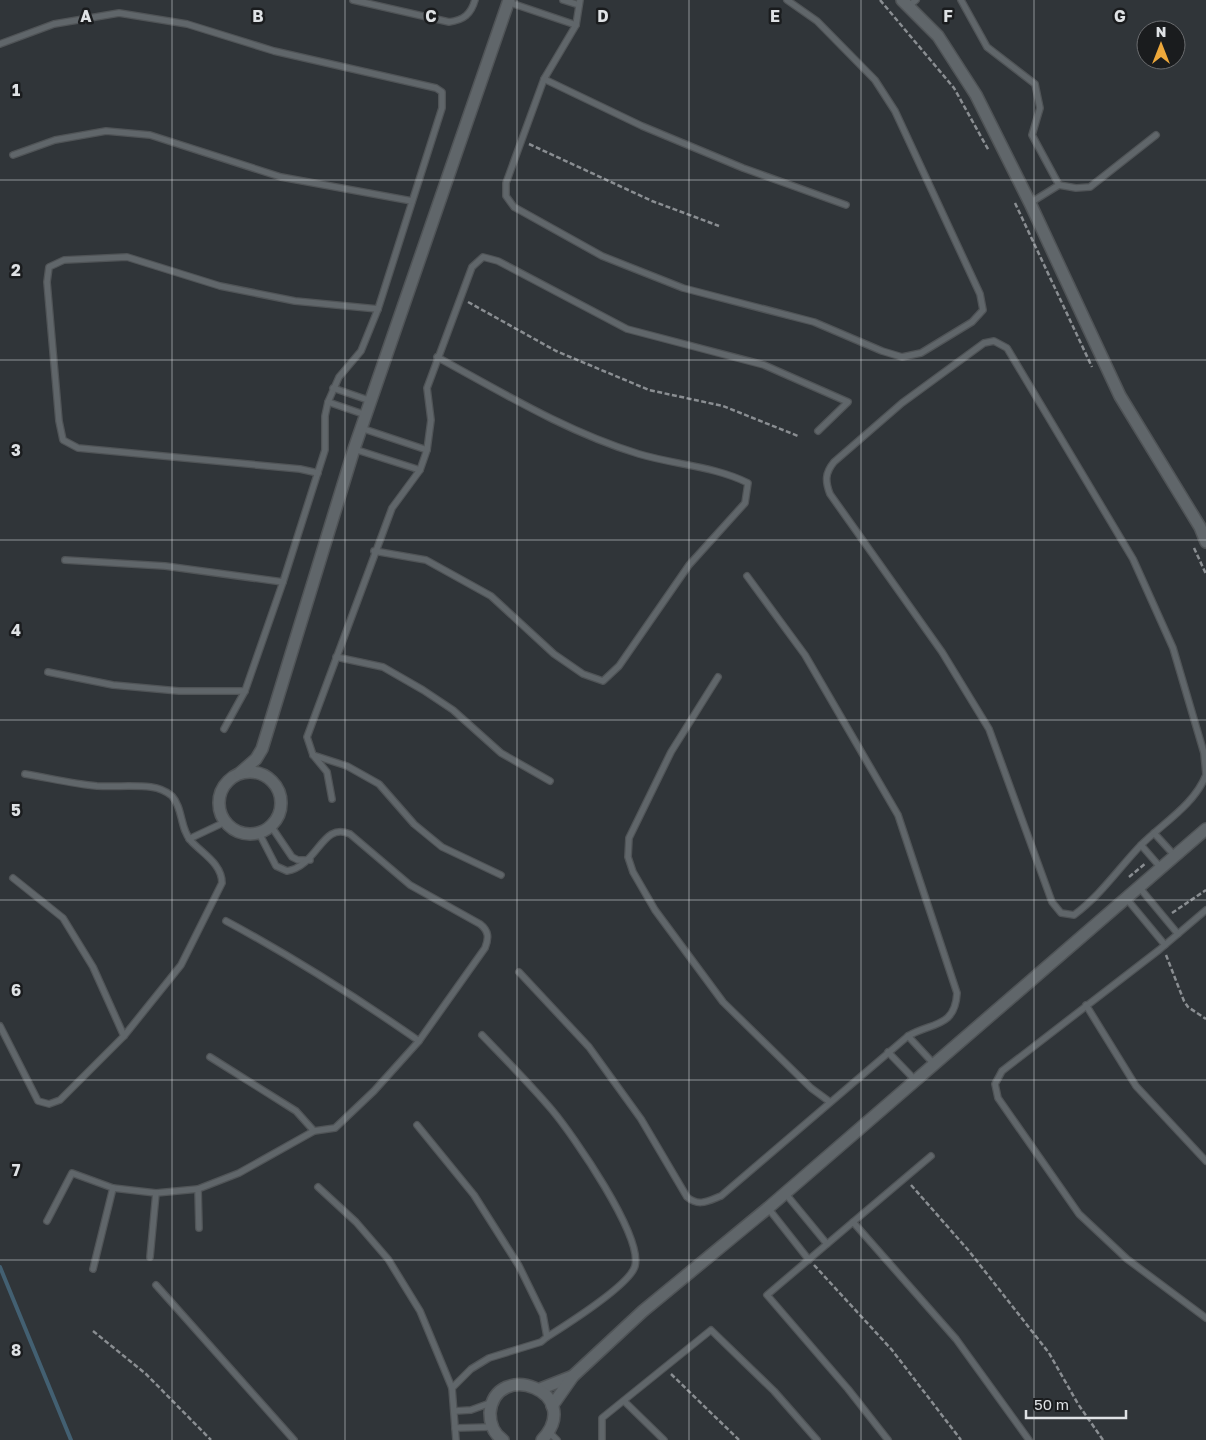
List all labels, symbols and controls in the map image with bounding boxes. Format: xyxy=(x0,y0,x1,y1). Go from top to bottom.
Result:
text: A xyxy=(80,6,92,26)
text: B xyxy=(252,6,264,26)
text: C xyxy=(425,6,437,26)
text: D xyxy=(597,6,609,26)
text: E xyxy=(770,6,780,26)
text: F xyxy=(943,6,953,26)
text: G xyxy=(1114,6,1126,26)
north arrow xyxy=(1136,20,1186,70)
text: N xyxy=(1156,23,1166,40)
text: 1 xyxy=(12,80,20,100)
text: 2 xyxy=(11,260,21,280)
text: 3 xyxy=(11,440,21,460)
text: 4 xyxy=(11,620,21,640)
text: 5 xyxy=(11,800,21,820)
text: 6 xyxy=(11,980,21,1000)
text: 7 xyxy=(12,1160,21,1180)
text: 8 xyxy=(11,1340,21,1360)
scale bar xyxy=(1026,1388,1126,1420)
text: 50 m xyxy=(1034,1395,1069,1413)

